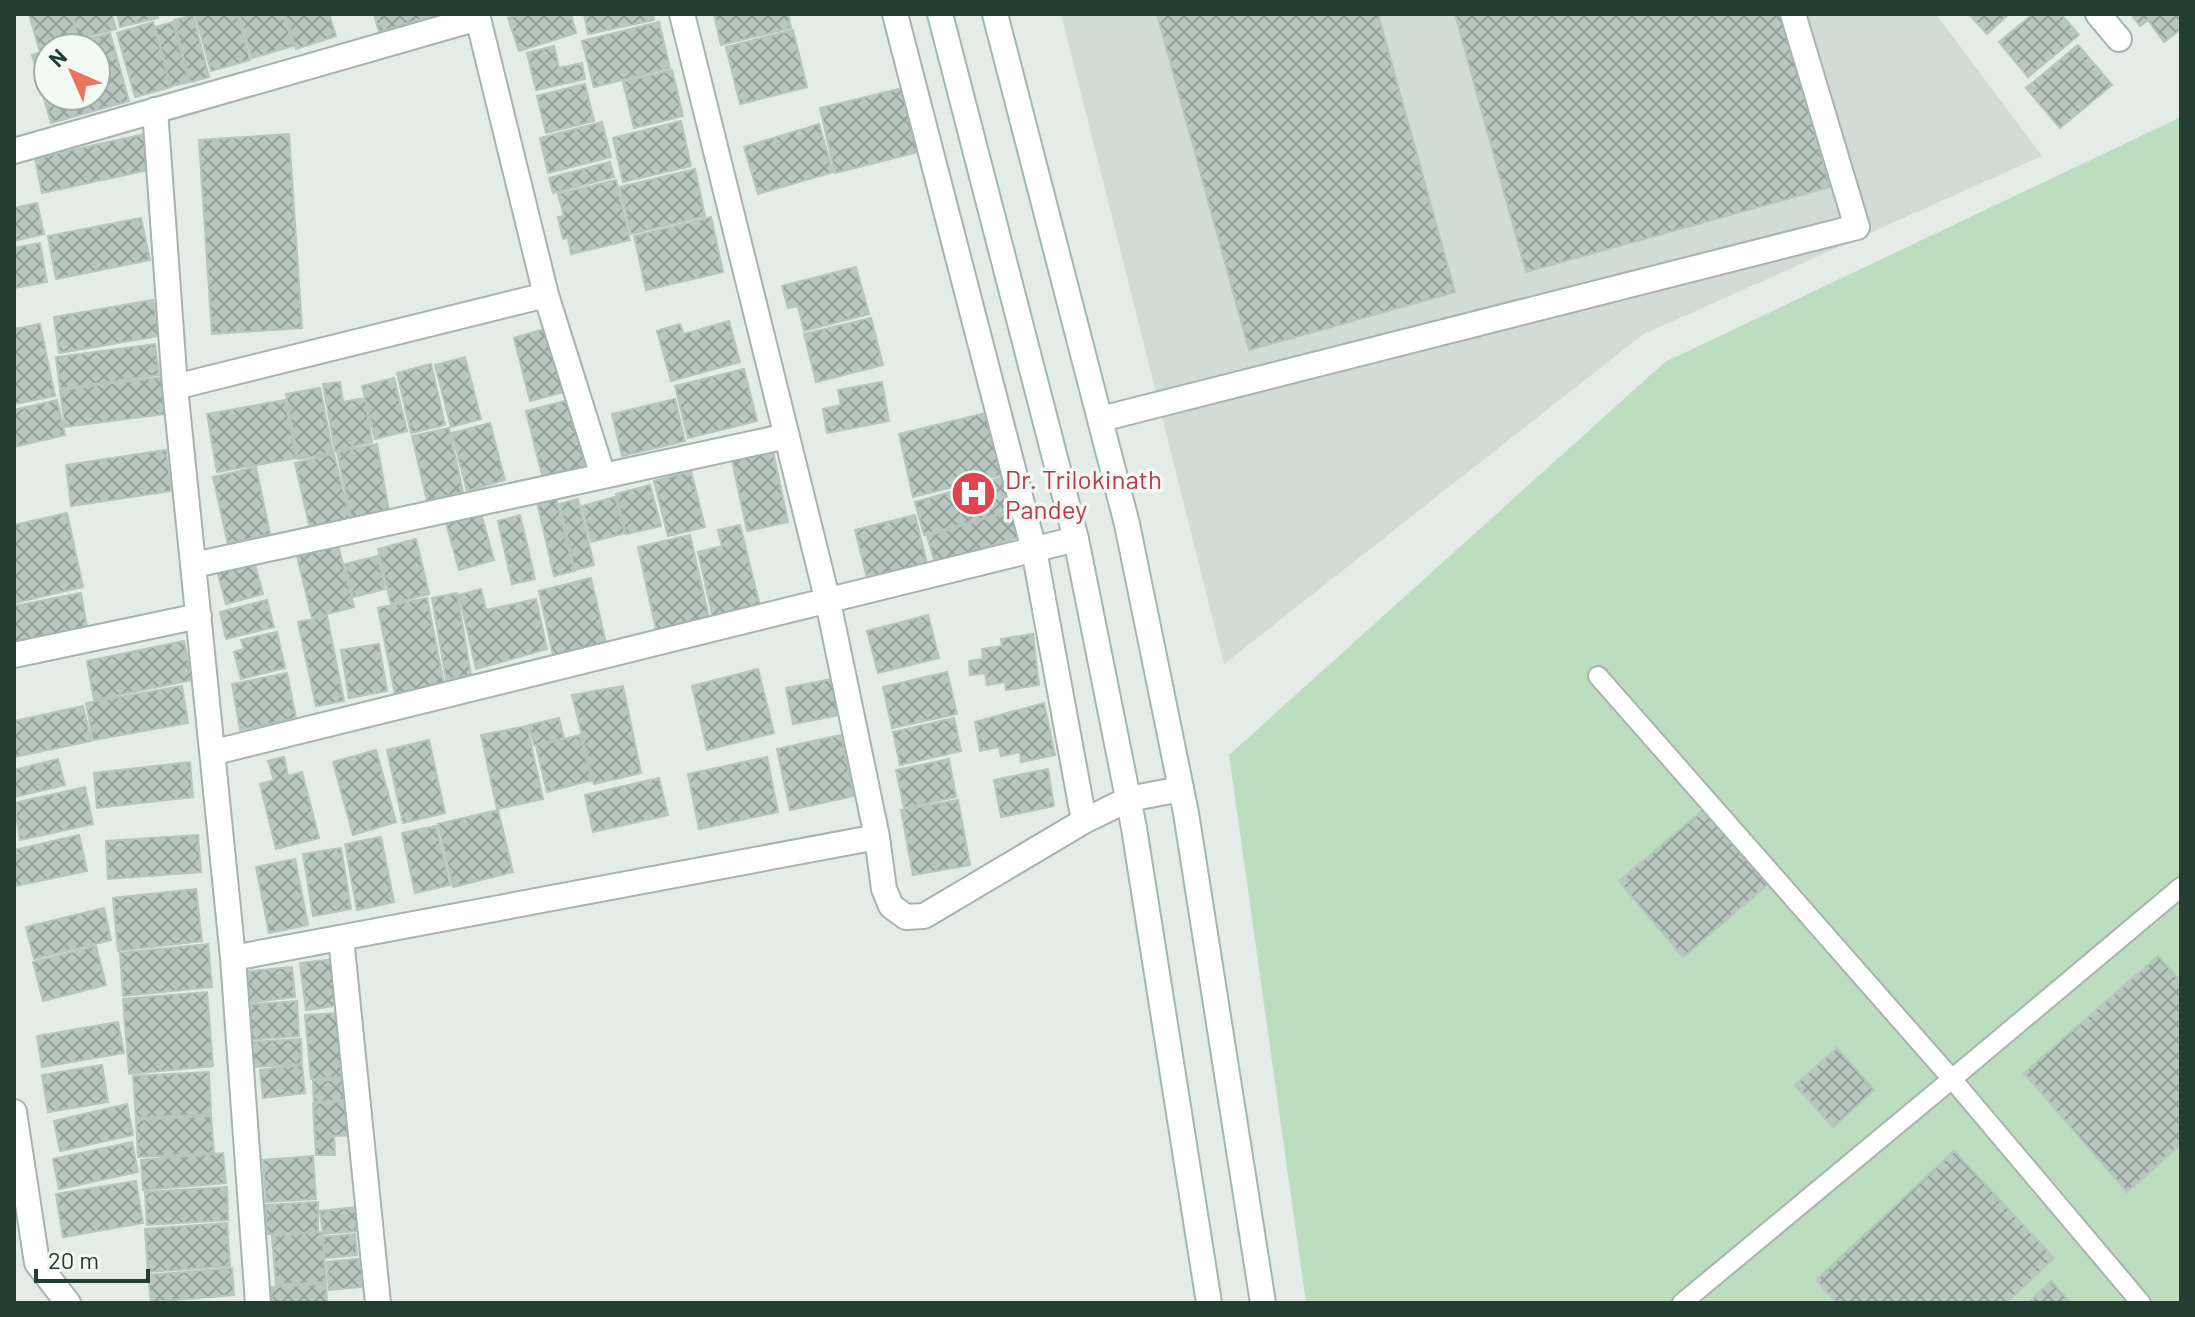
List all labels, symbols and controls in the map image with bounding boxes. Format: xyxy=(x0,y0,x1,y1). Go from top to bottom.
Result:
north arrow xyxy=(32,32,112,112)
text: N xyxy=(43,43,72,72)
place label: Dr. Trilokinath Pandey xyxy=(1005,463,1162,524)
hospital icon: Dr. Trilokinath Pandey xyxy=(950,469,998,517)
scale bar xyxy=(36,1233,148,1283)
text: 20 m xyxy=(48,1245,99,1274)

